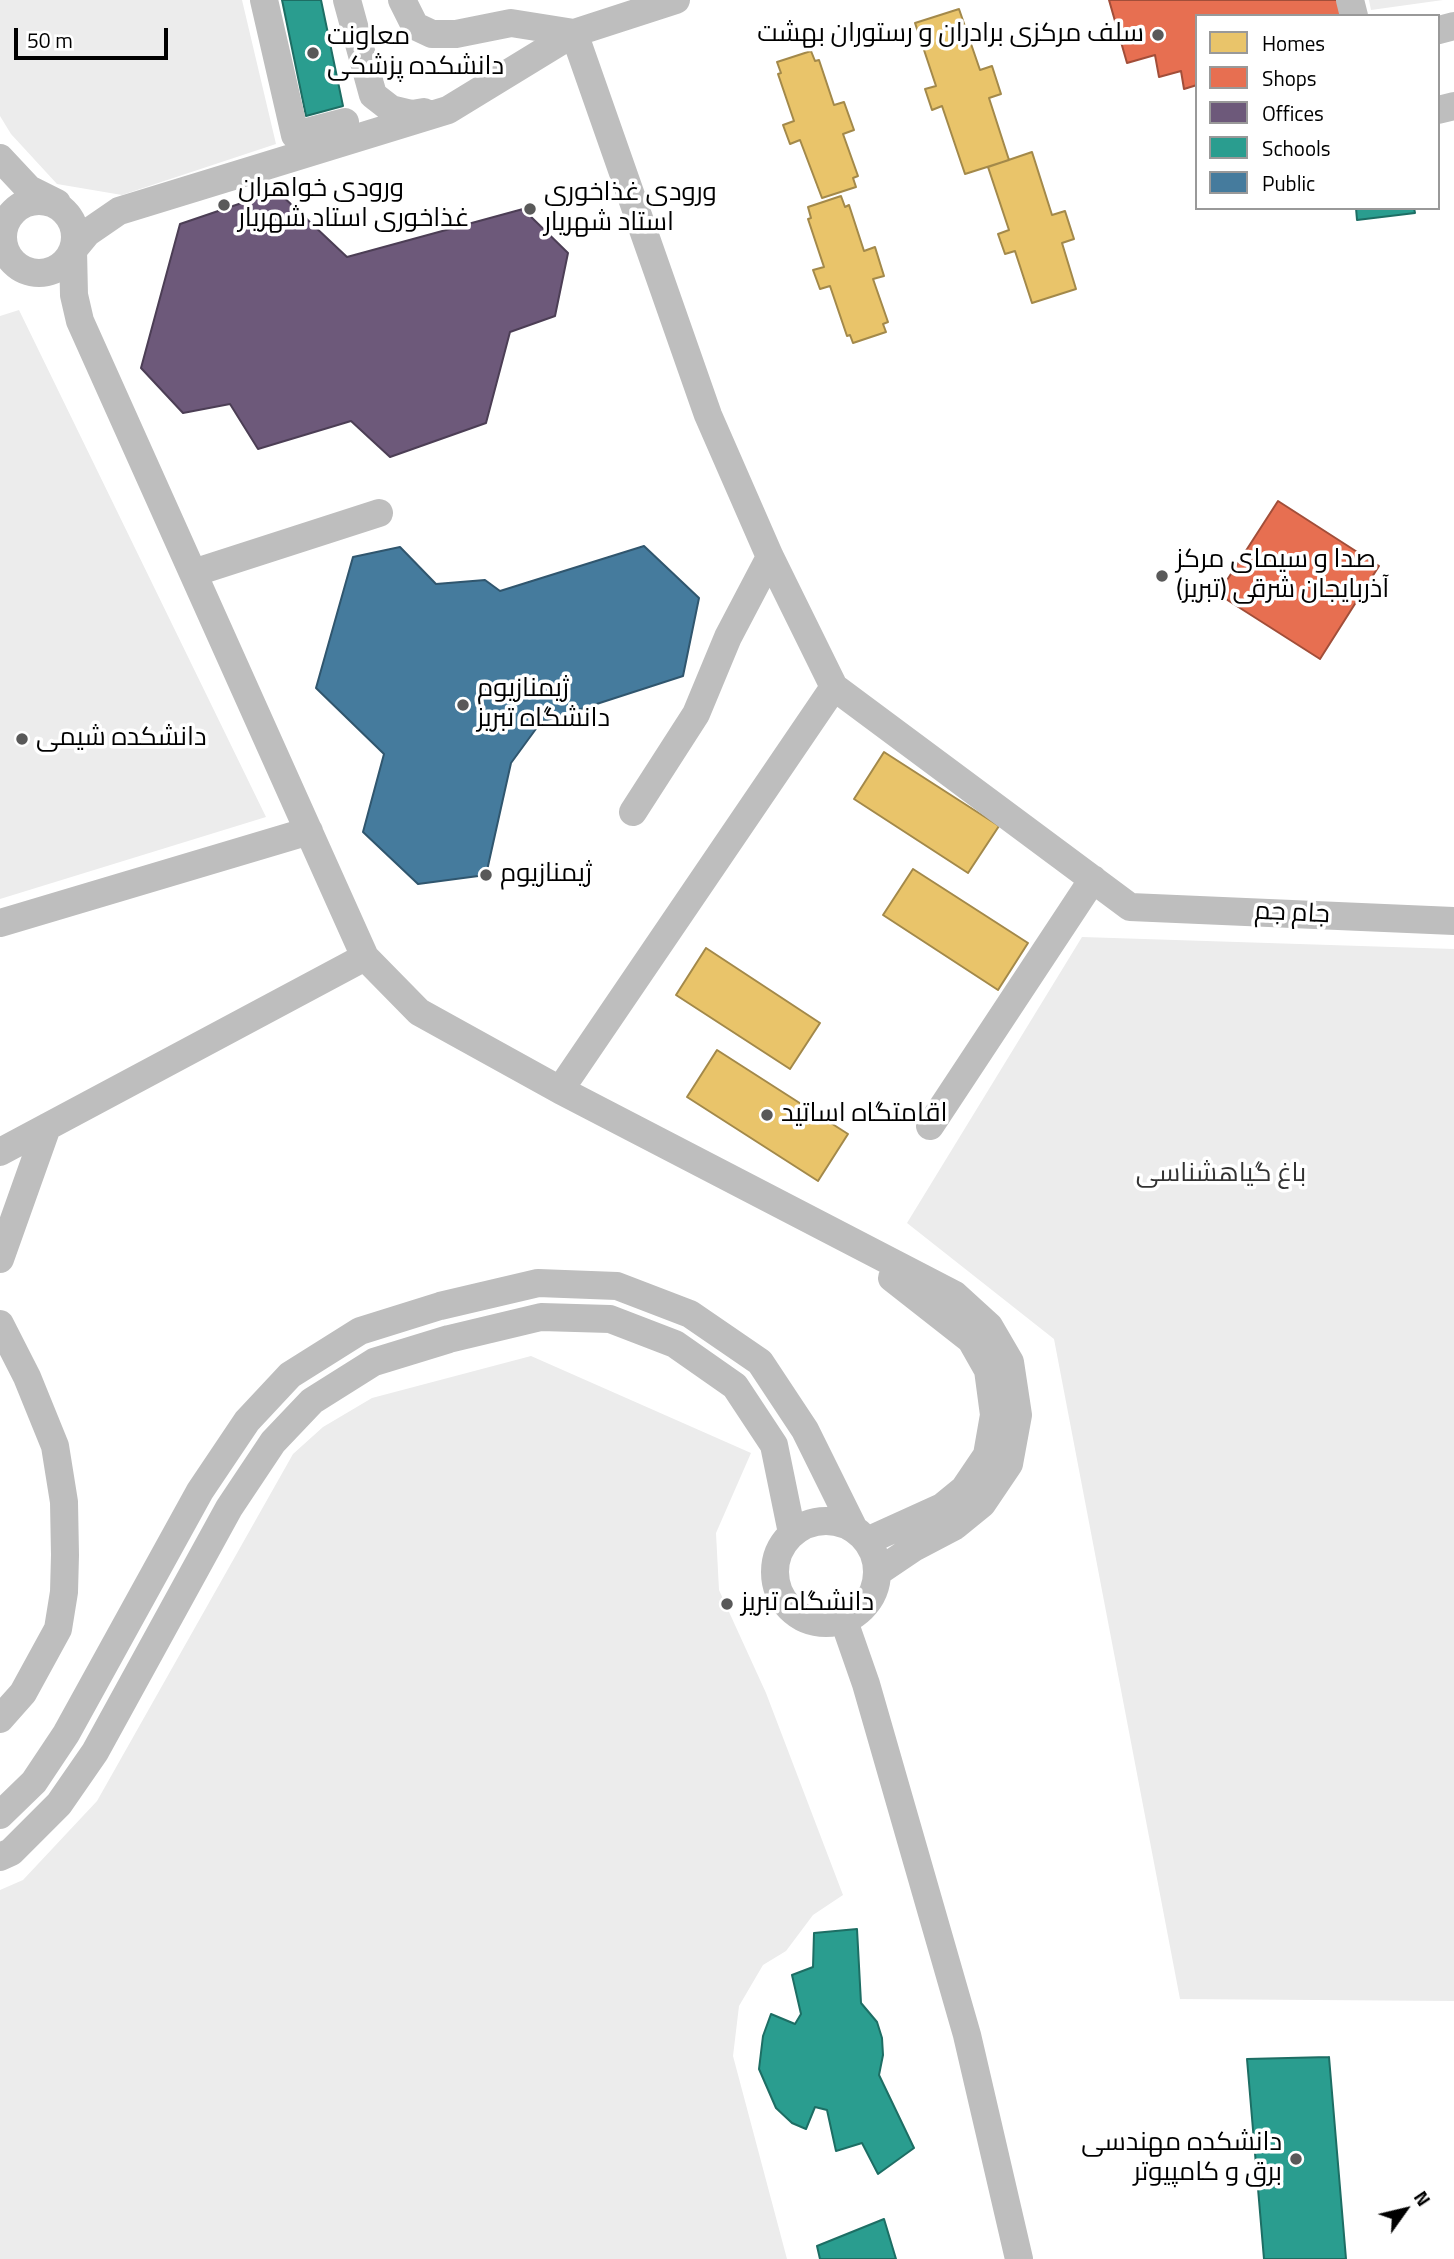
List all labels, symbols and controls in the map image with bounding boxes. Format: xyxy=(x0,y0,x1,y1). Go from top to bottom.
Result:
scale bar xyxy=(18,14,172,58)
legend xyxy=(1195,14,1440,210)
place label: سلف مرکزی برادران و رستوران بهشت xyxy=(757,19,1144,51)
place label: معاونت دانشکده پزشکی xyxy=(327,22,504,84)
text: 50 m xyxy=(27,24,73,56)
marker: سلف مرکزی برادران و رستوران بهشت xyxy=(1150,27,1166,43)
text: Homes xyxy=(1262,27,1325,59)
marker: معاونت دانشکده پزشکی xyxy=(305,45,321,61)
text: Shops xyxy=(1262,62,1317,94)
text: Offices xyxy=(1262,97,1324,129)
text: Schools xyxy=(1262,132,1331,164)
text: Public xyxy=(1262,167,1315,199)
place label: ورودی خواهران غذاخوری استاد شهریار xyxy=(238,174,470,235)
place label: ورودی غذاخوری استاد شهریار xyxy=(544,178,717,240)
marker: ورودی خواهران غذاخوری استاد شهریار xyxy=(216,197,232,213)
marker: ورودی غذاخوری استاد شهریار xyxy=(522,201,538,217)
place label: صدا و سیمای مرکز آذربایجان شرقی (تبریز) xyxy=(1176,545,1389,606)
marker: صدا و سیمای مرکز آذربایجان شرقی (تبریز) xyxy=(1154,568,1170,584)
place label: ژیمنازیوم دانشگاه تبریز xyxy=(477,674,610,736)
marker: ژیمنازیوم دانشگاه تبریز xyxy=(455,697,471,713)
place label: دانشکده شیمی xyxy=(36,723,206,755)
marker: دانشکده شیمی xyxy=(14,731,30,747)
place label: ژیمنازیوم xyxy=(500,859,592,891)
marker: ژیمنازیوم xyxy=(478,867,494,883)
street label: جام جم xyxy=(1253,896,1331,932)
place label: اقامتگاه اساتید xyxy=(781,1099,947,1131)
marker: اقامتگاه اساتید xyxy=(759,1107,775,1123)
park label: باغ گیاهشناسی xyxy=(1136,1159,1306,1191)
place label: دانشگاه تبریز xyxy=(741,1588,874,1620)
marker: دانشگاه تبریز xyxy=(719,1596,735,1612)
place label: دانشکده مهندسی برق و کامپیوتر xyxy=(1081,2128,1282,2190)
marker: دانشکده مهندسی برق و کامپیوتر xyxy=(1288,2151,1304,2167)
north arrow xyxy=(1370,2175,1440,2245)
text: N xyxy=(1407,2184,1439,2212)

